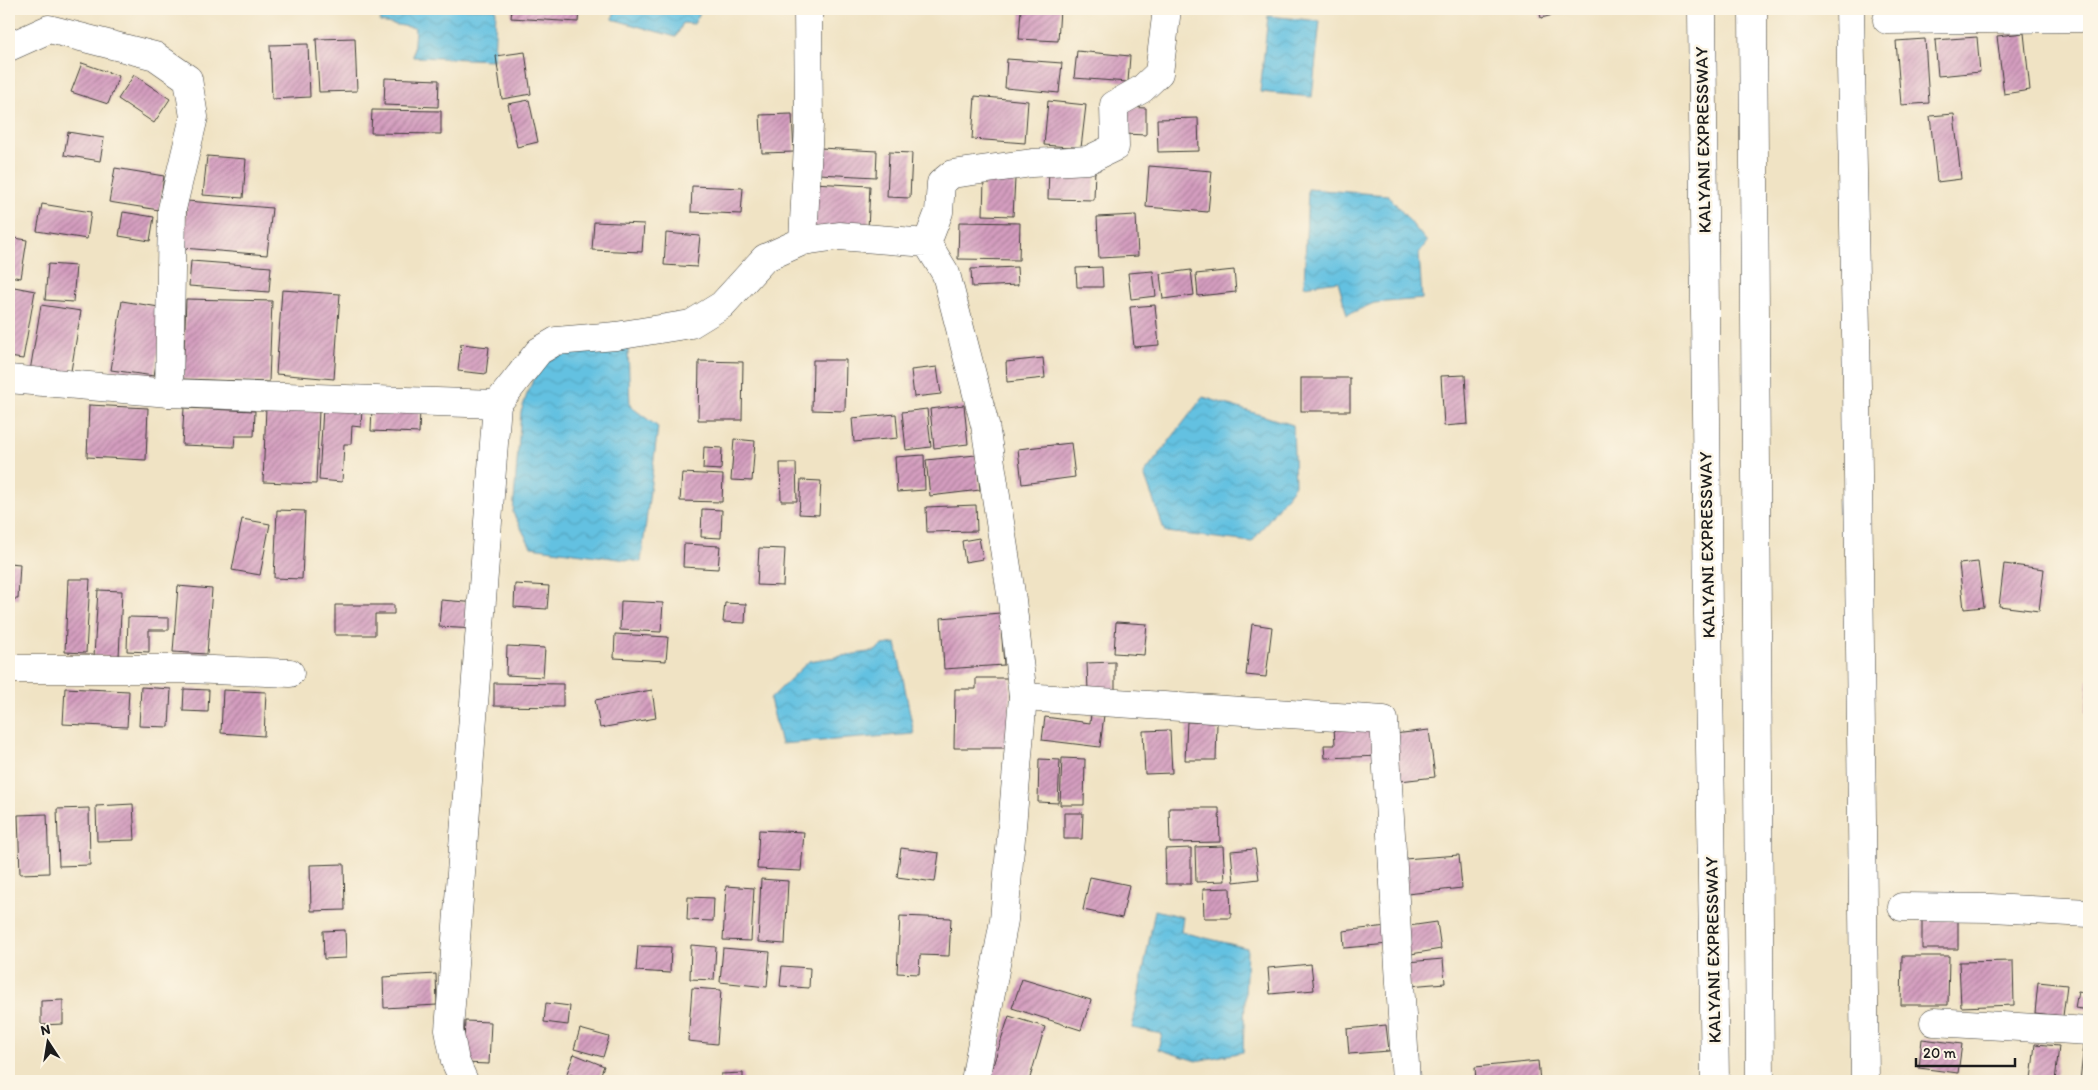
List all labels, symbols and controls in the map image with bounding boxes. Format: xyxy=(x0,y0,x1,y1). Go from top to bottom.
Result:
street label: KALYANI EXPRESSWAY xyxy=(1690,46,1716,233)
street label: KALYANI EXPRESSWAY xyxy=(1694,451,1720,638)
street label: KALYANI EXPRESSWAY xyxy=(1700,856,1726,1043)
north arrow xyxy=(22,1018,72,1068)
text: N xyxy=(39,1020,52,1039)
scale bar xyxy=(1916,1035,2014,1067)
text: 20 m xyxy=(1923,1044,1957,1062)

